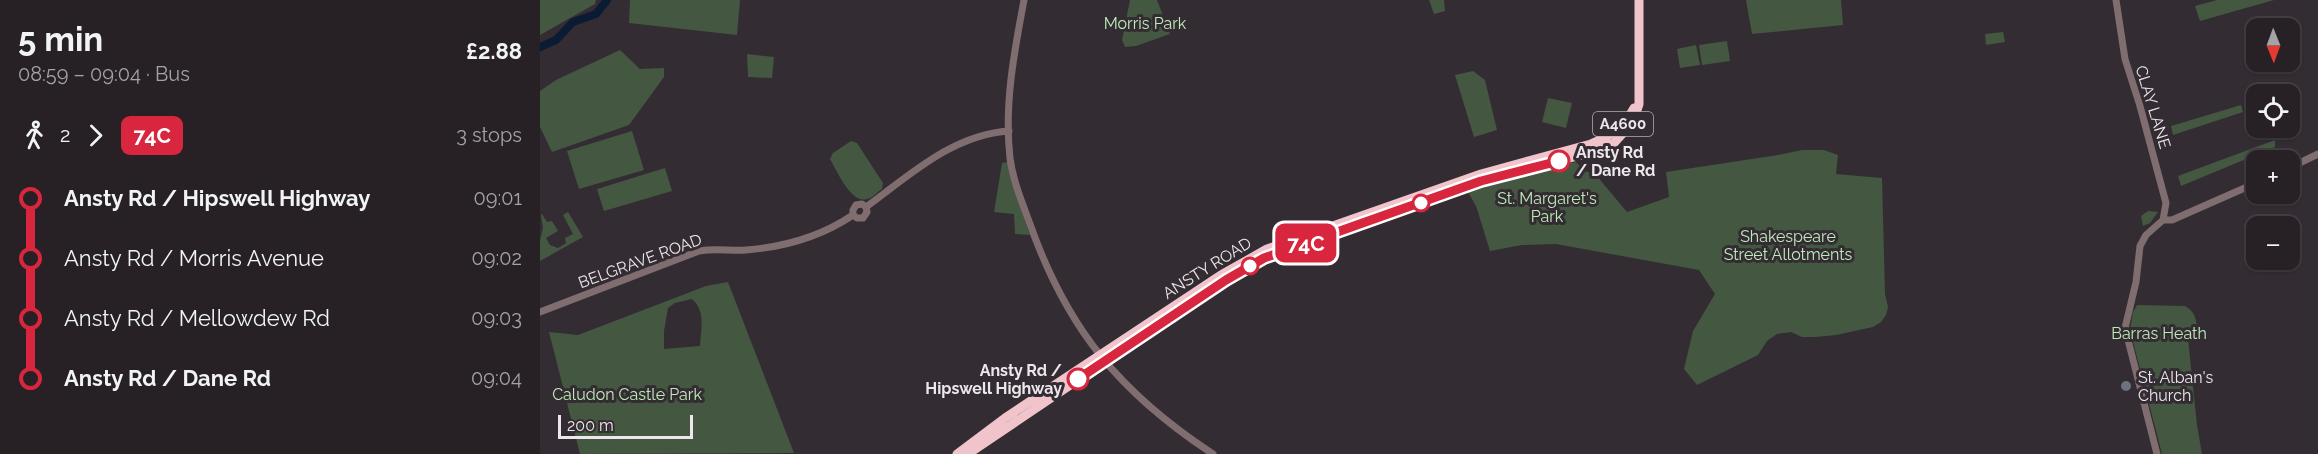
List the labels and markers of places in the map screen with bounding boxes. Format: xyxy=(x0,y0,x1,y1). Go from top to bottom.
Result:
place label: Ansty Rd / Dane Rd xyxy=(1576,143,1655,180)
marker: Ansty Rd / Dane Rd xyxy=(1548,150,1570,172)
unlabelled marker xyxy=(1412,194,1430,212)
unlabelled marker xyxy=(1241,257,1259,275)
place label: Ansty Rd / Hipswell Highway xyxy=(925,361,1062,398)
marker: Ansty Rd / Hipswell Highway xyxy=(1067,368,1089,390)
place label: St. Alban's Church xyxy=(2138,368,2213,405)
marker: St. Alban's Church xyxy=(2119,379,2133,393)

